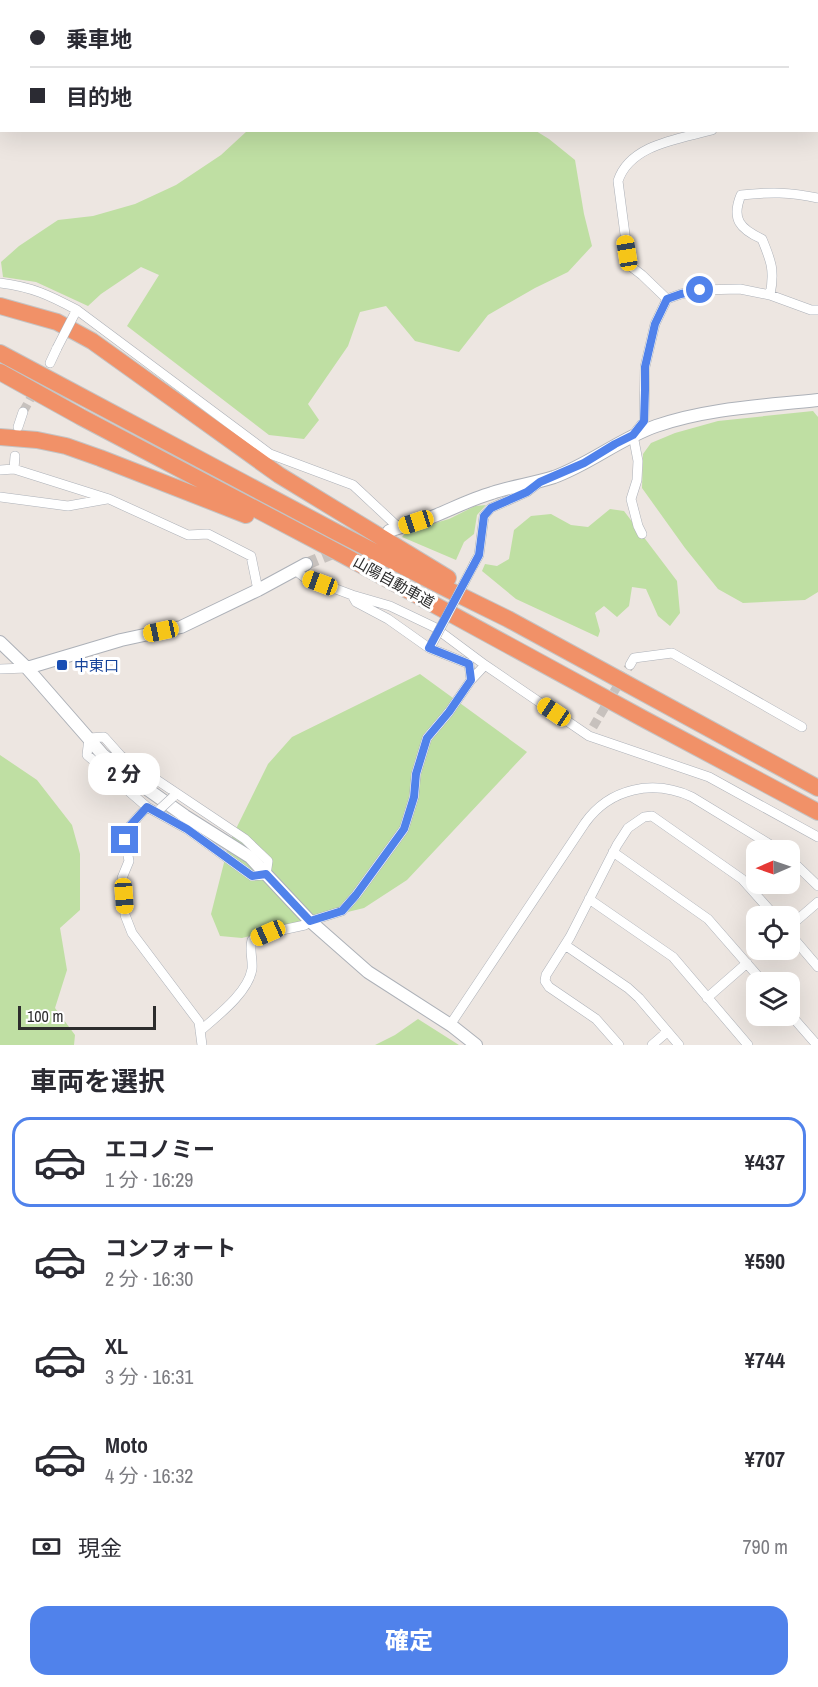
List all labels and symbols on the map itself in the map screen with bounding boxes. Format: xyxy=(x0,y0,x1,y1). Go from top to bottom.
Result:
car xyxy=(615,234,639,272)
route start xyxy=(686,276,713,303)
car xyxy=(396,508,436,536)
street label: 山陽自動車道 xyxy=(350,551,438,613)
car xyxy=(300,568,340,598)
car xyxy=(142,618,180,644)
place label: 中東口 xyxy=(74,655,119,676)
marker: 中東口 xyxy=(55,658,69,672)
car xyxy=(534,694,574,730)
callout: 2 分 xyxy=(89,753,161,795)
route end xyxy=(111,826,138,853)
north arrow xyxy=(746,840,800,894)
car xyxy=(114,877,134,915)
car xyxy=(248,917,288,949)
scale bar xyxy=(18,1003,156,1030)

